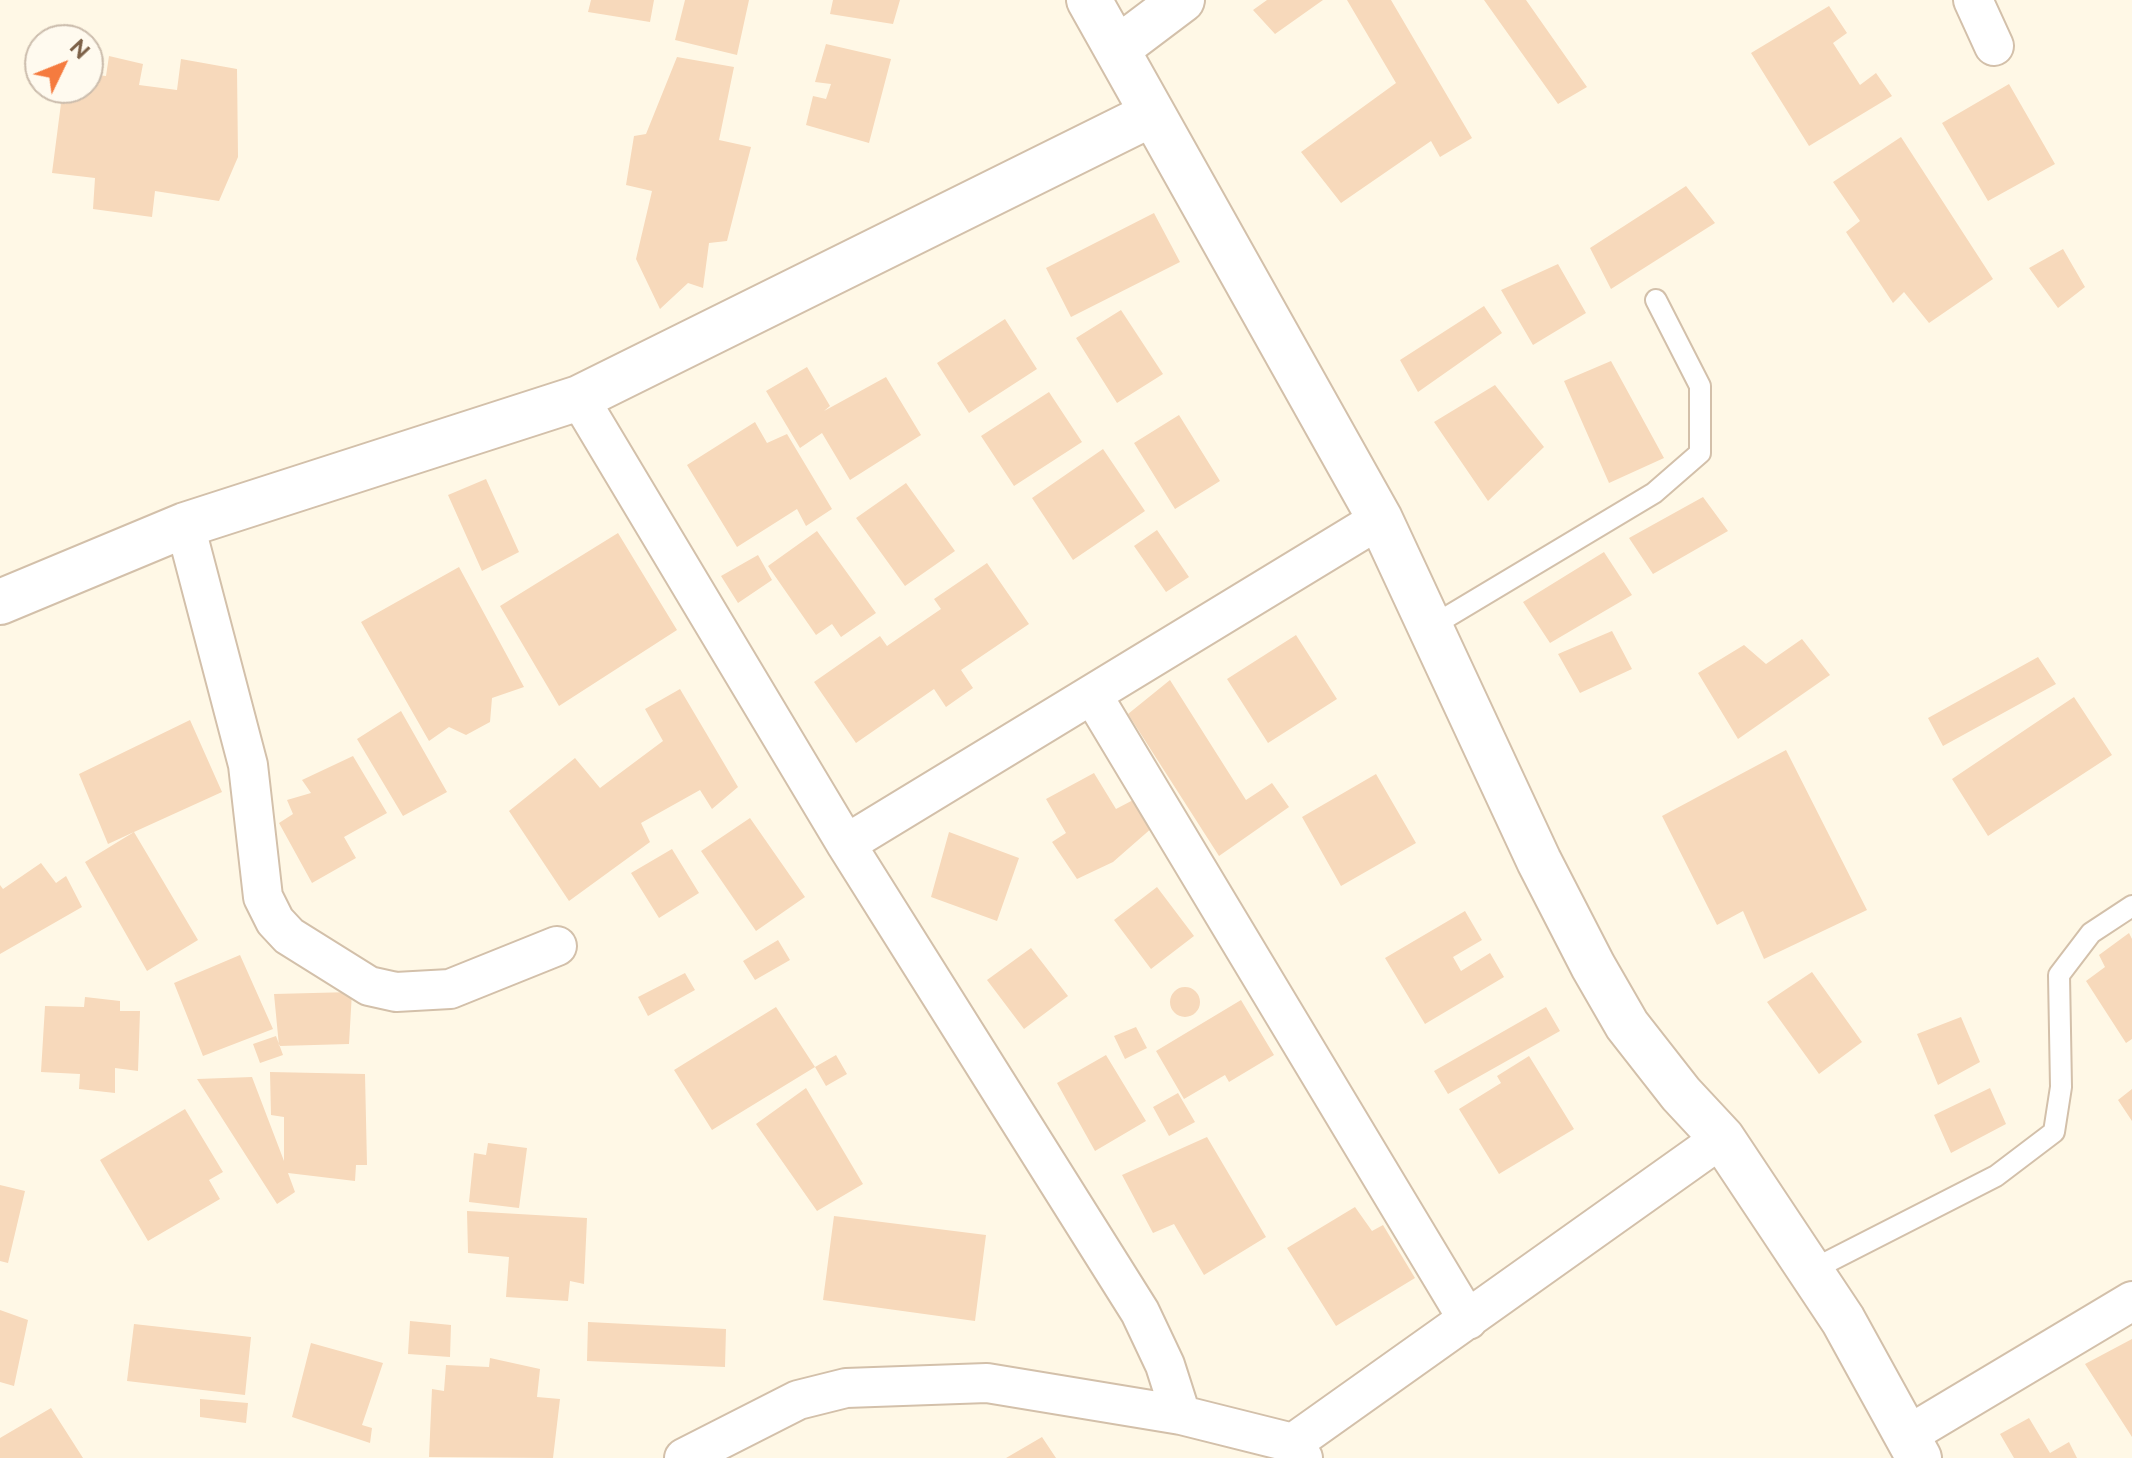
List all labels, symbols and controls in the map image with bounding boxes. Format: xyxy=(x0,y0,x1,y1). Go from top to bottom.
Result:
north arrow xyxy=(24,24,104,104)
text: N xyxy=(65,34,95,64)

